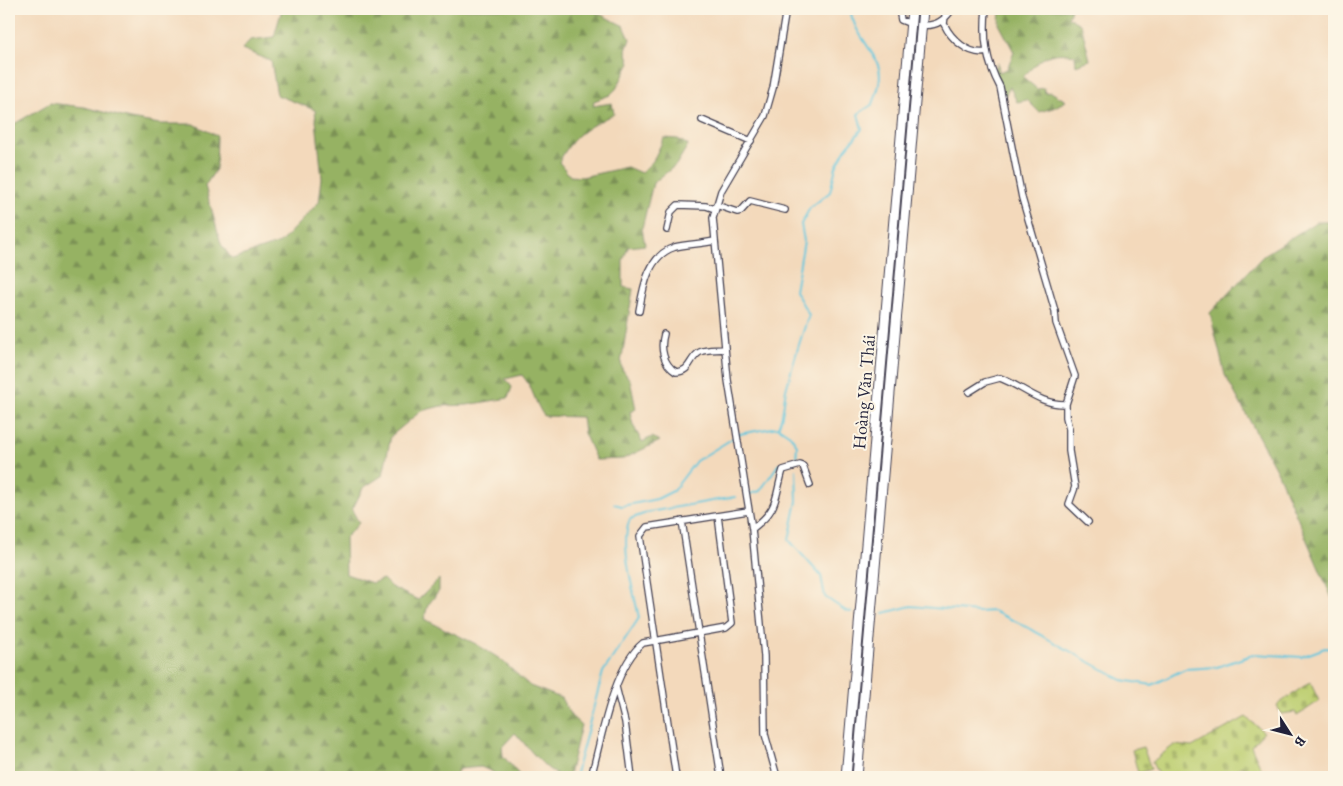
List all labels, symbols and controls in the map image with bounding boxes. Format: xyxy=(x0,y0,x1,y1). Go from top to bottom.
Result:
street label: Hoàng Văn Thái xyxy=(847,333,880,450)
north arrow xyxy=(1266,708,1316,758)
text: B xyxy=(1291,733,1310,751)

